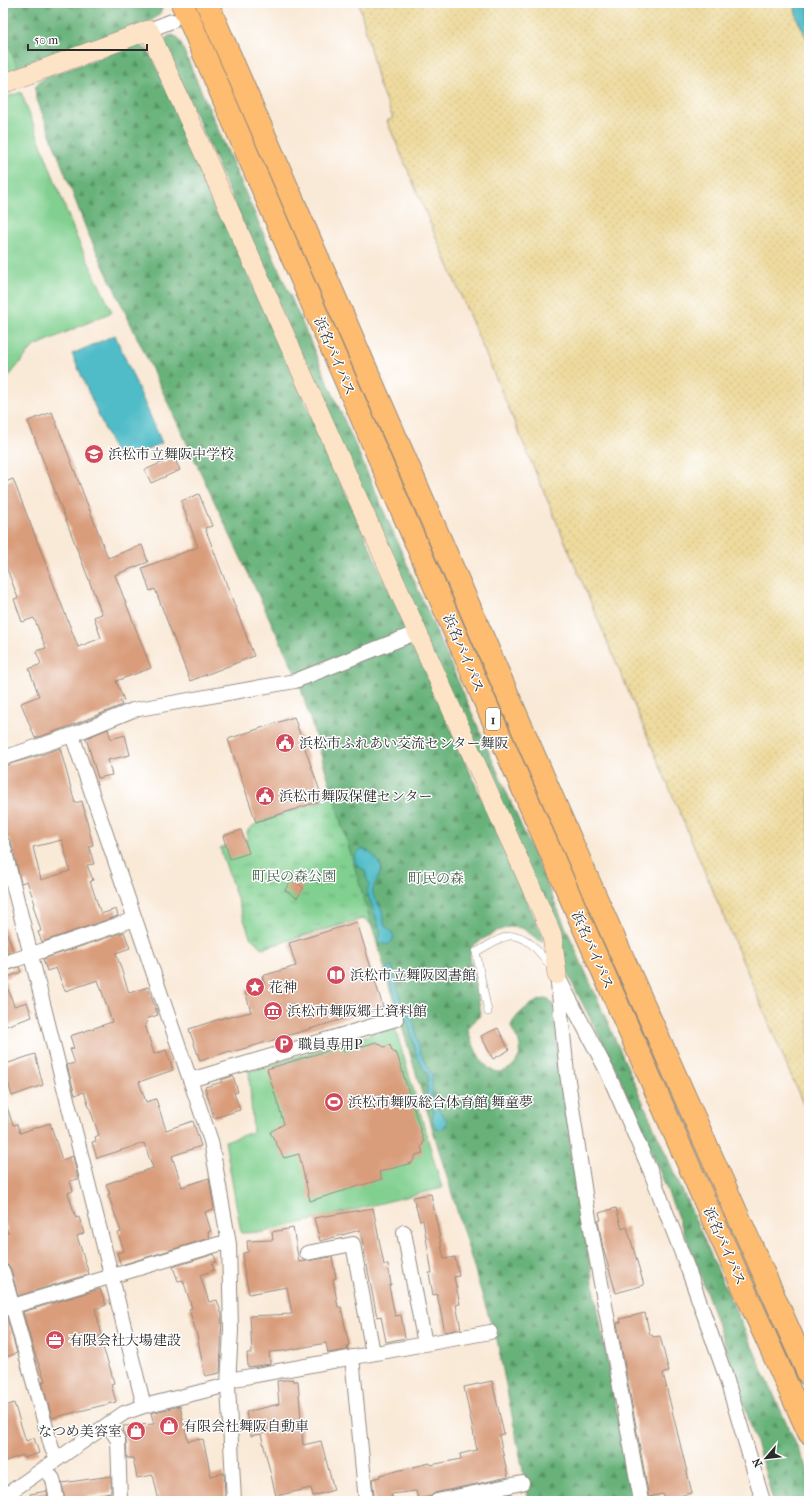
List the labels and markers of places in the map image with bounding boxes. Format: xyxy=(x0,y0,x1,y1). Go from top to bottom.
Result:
school or university icon: 浜松市立舞阪中学校 xyxy=(83,443,105,465)
place label: 浜松市立舞阪中学校 xyxy=(108,446,234,463)
public building icon: 浜松市ふれあい交流センター舞阪 xyxy=(274,732,296,754)
place label: 浜松市ふれあい交流センター舞阪 xyxy=(299,735,508,752)
public building icon: 浜松市舞阪保健センター xyxy=(254,785,276,807)
place label: 浜松市舞阪保健センター xyxy=(279,788,432,805)
library icon: 浜松市立舞阪図書館 xyxy=(325,964,347,986)
place label: 浜松市立舞阪図書館 xyxy=(350,967,476,984)
place icon: 花神 xyxy=(244,976,266,998)
place label: 花神 xyxy=(269,979,297,996)
museum icon: 浜松市舞阪郷土資料館 xyxy=(262,1000,284,1022)
place label: 浜松市舞阪郷土資料館 xyxy=(287,1003,427,1020)
parking icon: 職員専用P xyxy=(273,1033,295,1055)
place label: 職員専用P xyxy=(298,1036,363,1053)
sports icon: 浜松市舞阪総合体育館 舞童夢 xyxy=(323,1091,345,1113)
place label: 浜松市舞阪総合体育館 舞童夢 xyxy=(348,1094,533,1111)
office icon: 有限会社大場建設 xyxy=(44,1329,66,1351)
place label: 有限会社大場建設 xyxy=(69,1332,181,1349)
shop icon: 有限会社舞阪自動車 xyxy=(158,1415,180,1437)
place label: 有限会社舞阪自動車 xyxy=(183,1418,309,1435)
shop icon: なつめ美容室 xyxy=(125,1420,147,1442)
place label: なつめ美容室 xyxy=(38,1423,122,1440)

